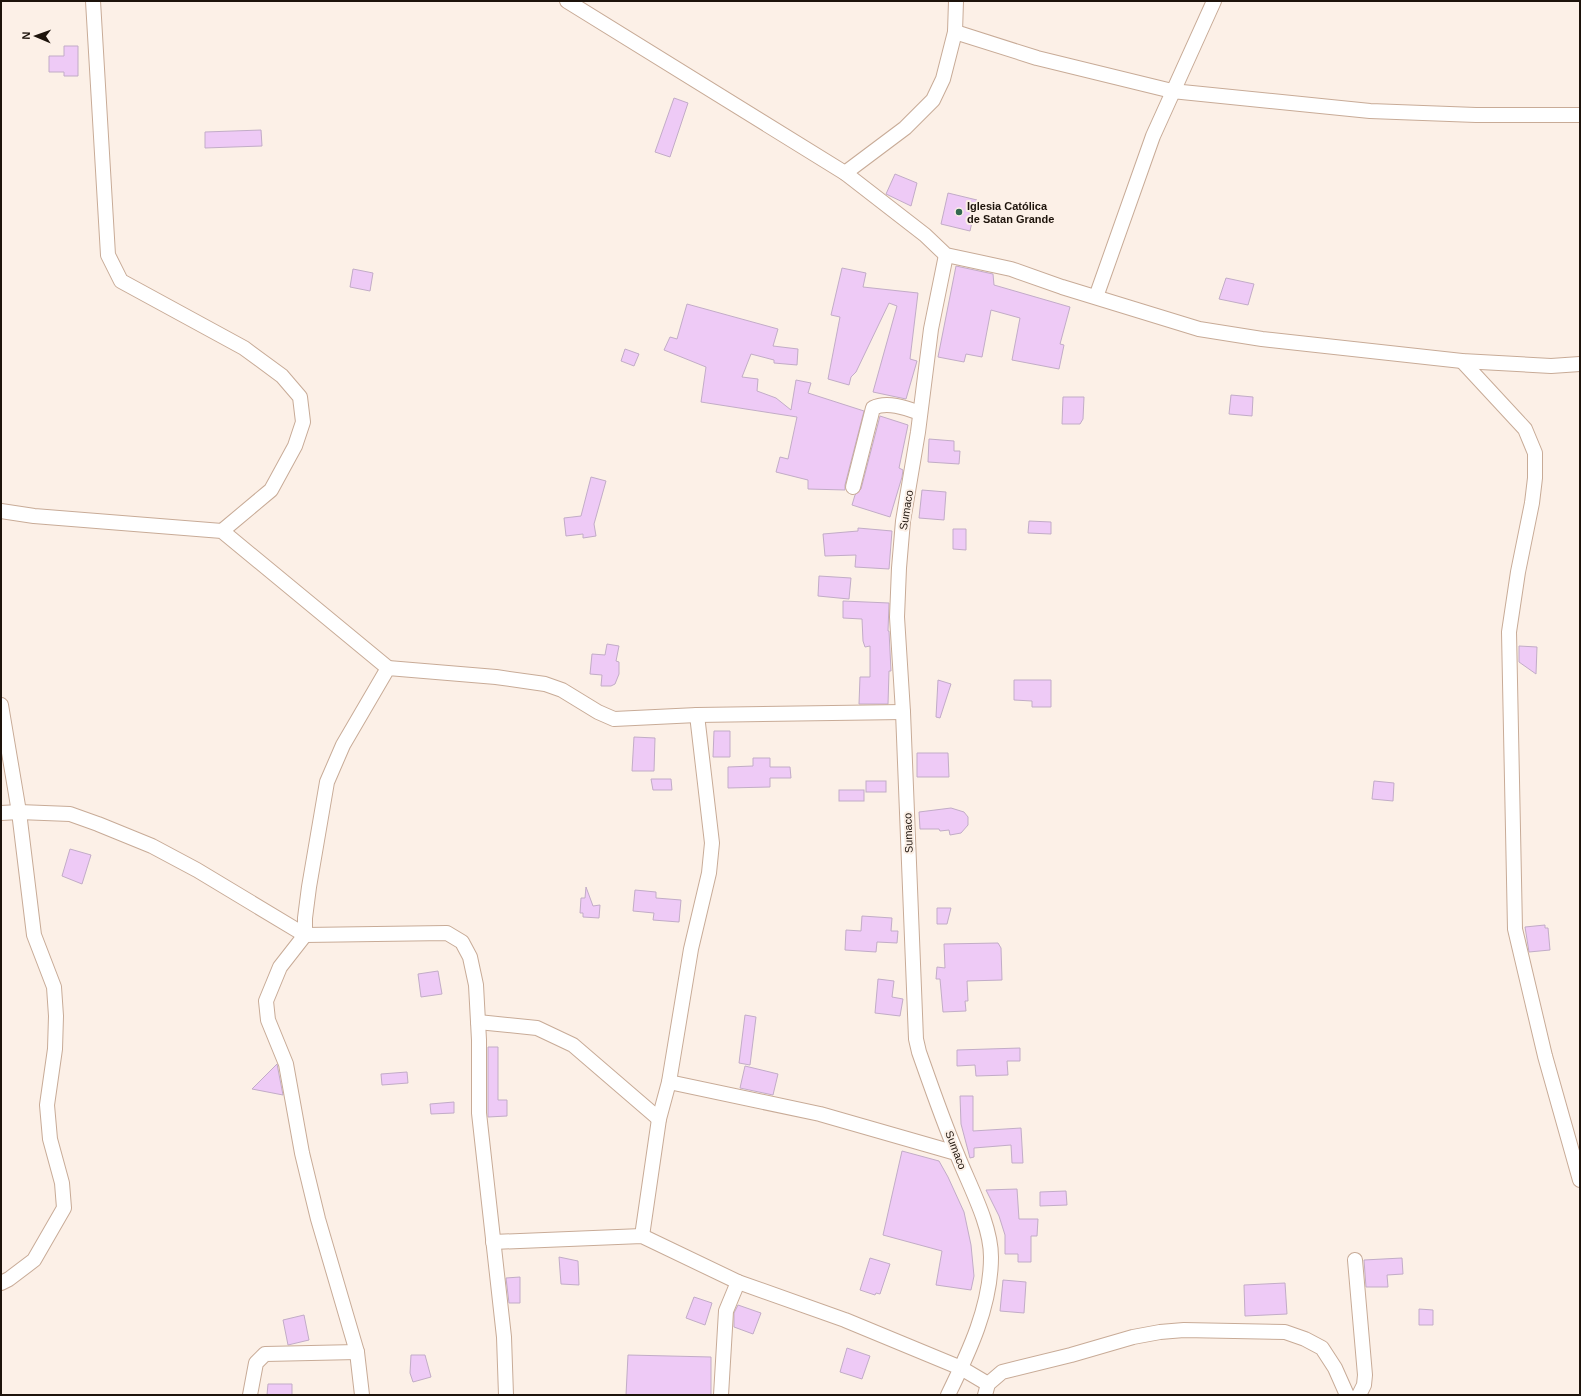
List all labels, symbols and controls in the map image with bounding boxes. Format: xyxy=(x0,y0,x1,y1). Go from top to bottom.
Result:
north arrow xyxy=(16,16,56,56)
text: N xyxy=(20,31,32,40)
place label: Iglesia Católica de Satan Grande xyxy=(967,200,1054,225)
marker: Iglesia Católica de Satan Grande xyxy=(954,207,964,217)
street label: Sumaco xyxy=(897,489,915,531)
street label: Sumaco xyxy=(901,813,915,853)
street label: Sumaco xyxy=(943,1129,969,1171)

